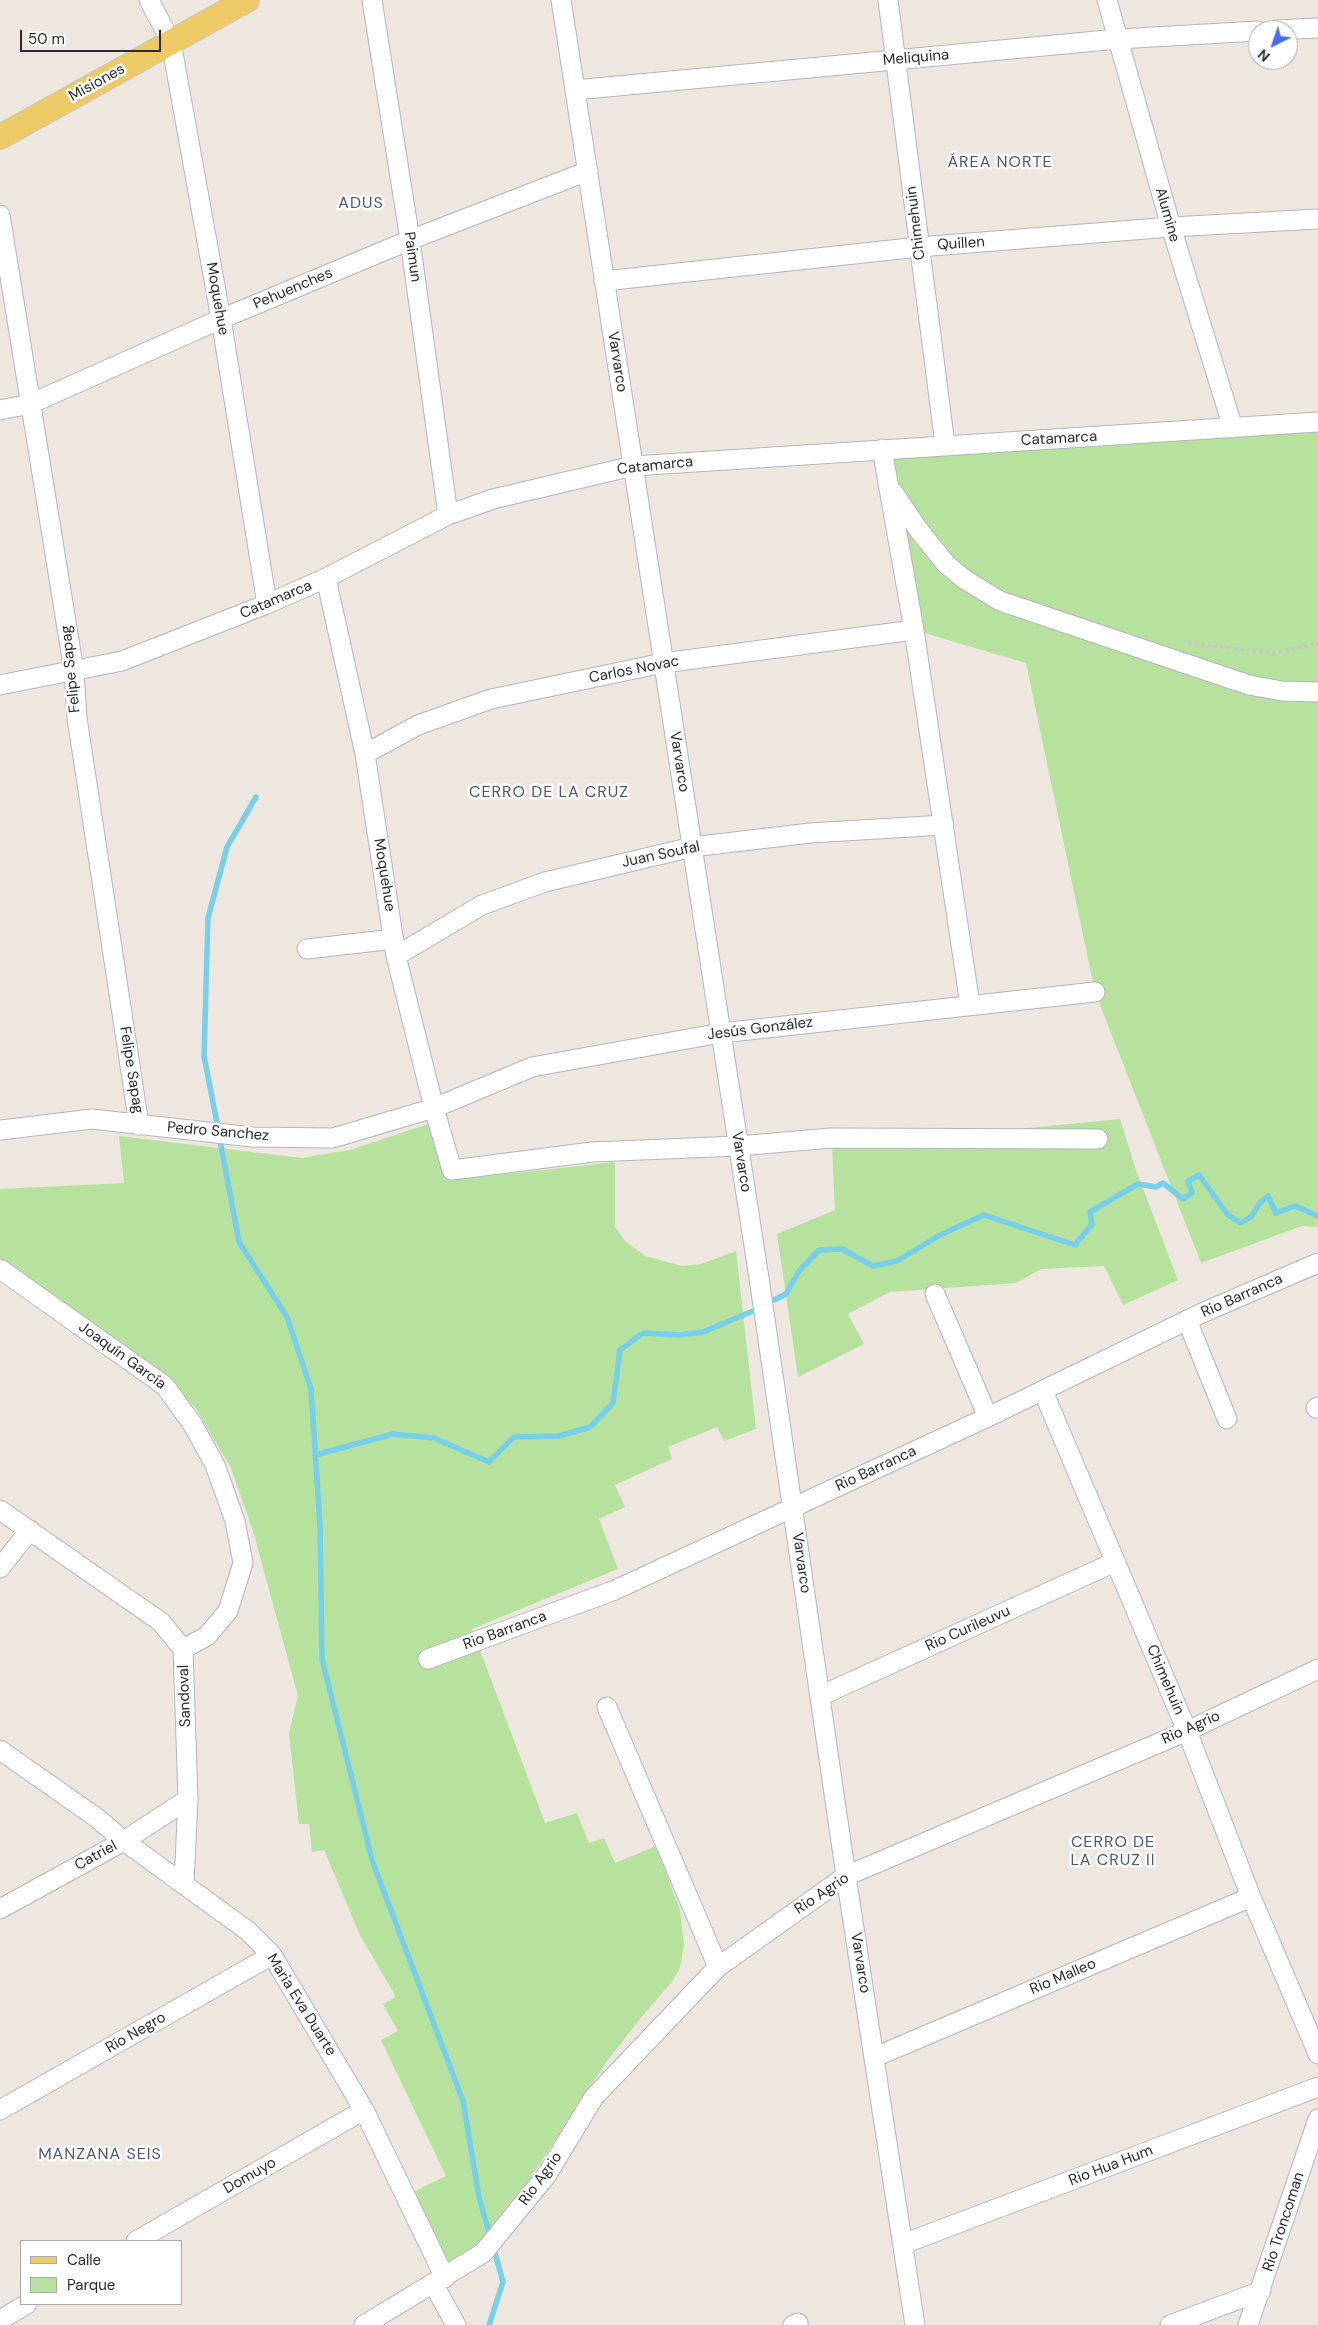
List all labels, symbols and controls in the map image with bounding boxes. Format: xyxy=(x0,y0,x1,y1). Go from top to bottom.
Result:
scale bar xyxy=(22,20,164,52)
north arrow xyxy=(1248,20,1298,70)
text: 50 m xyxy=(28,29,65,49)
text: N xyxy=(1254,45,1274,66)
street label: Meliquina xyxy=(882,46,950,70)
street label: Misiones xyxy=(66,60,128,106)
district label: ÁREA NORTE xyxy=(946,153,1054,173)
street label: Chimehuin xyxy=(903,185,929,261)
street label: Alumine xyxy=(1151,186,1183,244)
district label: ADUS xyxy=(338,194,384,214)
street label: Paimun xyxy=(400,231,424,283)
street label: Quillen xyxy=(937,233,985,255)
street label: Moquehue xyxy=(202,261,232,337)
street label: Pehuenches xyxy=(251,264,335,314)
street label: Varvarco xyxy=(603,330,631,394)
street label: Catamarca xyxy=(1020,428,1098,450)
street label: Catamarca xyxy=(616,453,694,479)
street label: Catamarca xyxy=(237,577,315,623)
street label: Felipe Sapag xyxy=(57,624,85,714)
street label: Carlos Novac xyxy=(587,652,681,688)
street label: Varvarco xyxy=(665,730,693,794)
district label: CERRO DE LA CRUZ xyxy=(467,783,631,803)
street label: Moquehue xyxy=(369,837,399,913)
street label: Juan Soufal xyxy=(620,838,702,872)
street label: Jesús González xyxy=(706,1014,814,1044)
street label: Felipe Sapag xyxy=(115,1025,147,1115)
street label: Pedro Sanchez xyxy=(166,1119,270,1145)
street label: Varvarco xyxy=(727,1130,755,1194)
street label: Rio Barranca xyxy=(1199,1270,1285,1322)
street label: Joaquín García xyxy=(75,1318,169,1394)
street label: Rio Barranca xyxy=(833,1442,919,1496)
street label: Varvarco xyxy=(788,1531,814,1595)
street label: Rio Curileuvu xyxy=(923,1602,1013,1656)
street label: Rio Barranca xyxy=(461,1608,549,1654)
street label: Chimehuin xyxy=(1142,1642,1188,1718)
street label: Sandoval xyxy=(175,1664,195,1728)
street label: Rio Agrio xyxy=(1159,1707,1223,1749)
district label: CERRO DE LA CRUZ II xyxy=(1069,1833,1157,1871)
street label: Catriel xyxy=(72,1837,120,1875)
street label: Rio Agrio xyxy=(791,1869,853,1919)
street label: Varvarco xyxy=(846,1931,874,1995)
street label: Maria Eva Duarte xyxy=(262,1951,340,2059)
street label: Rio Malleo xyxy=(1027,1955,1099,1999)
street label: Río Negro xyxy=(103,2009,169,2057)
street label: Rio Hua Hum xyxy=(1066,2142,1156,2190)
district label: MANZANA SEIS xyxy=(37,2145,163,2165)
street label: Rio Agrio xyxy=(516,2149,566,2209)
street label: Domuyo xyxy=(221,2154,279,2198)
street label: Rio Troncoman xyxy=(1259,2170,1309,2274)
legend xyxy=(20,2240,182,2305)
text: Calle xyxy=(67,2250,101,2270)
text: Parque xyxy=(67,2275,115,2295)

